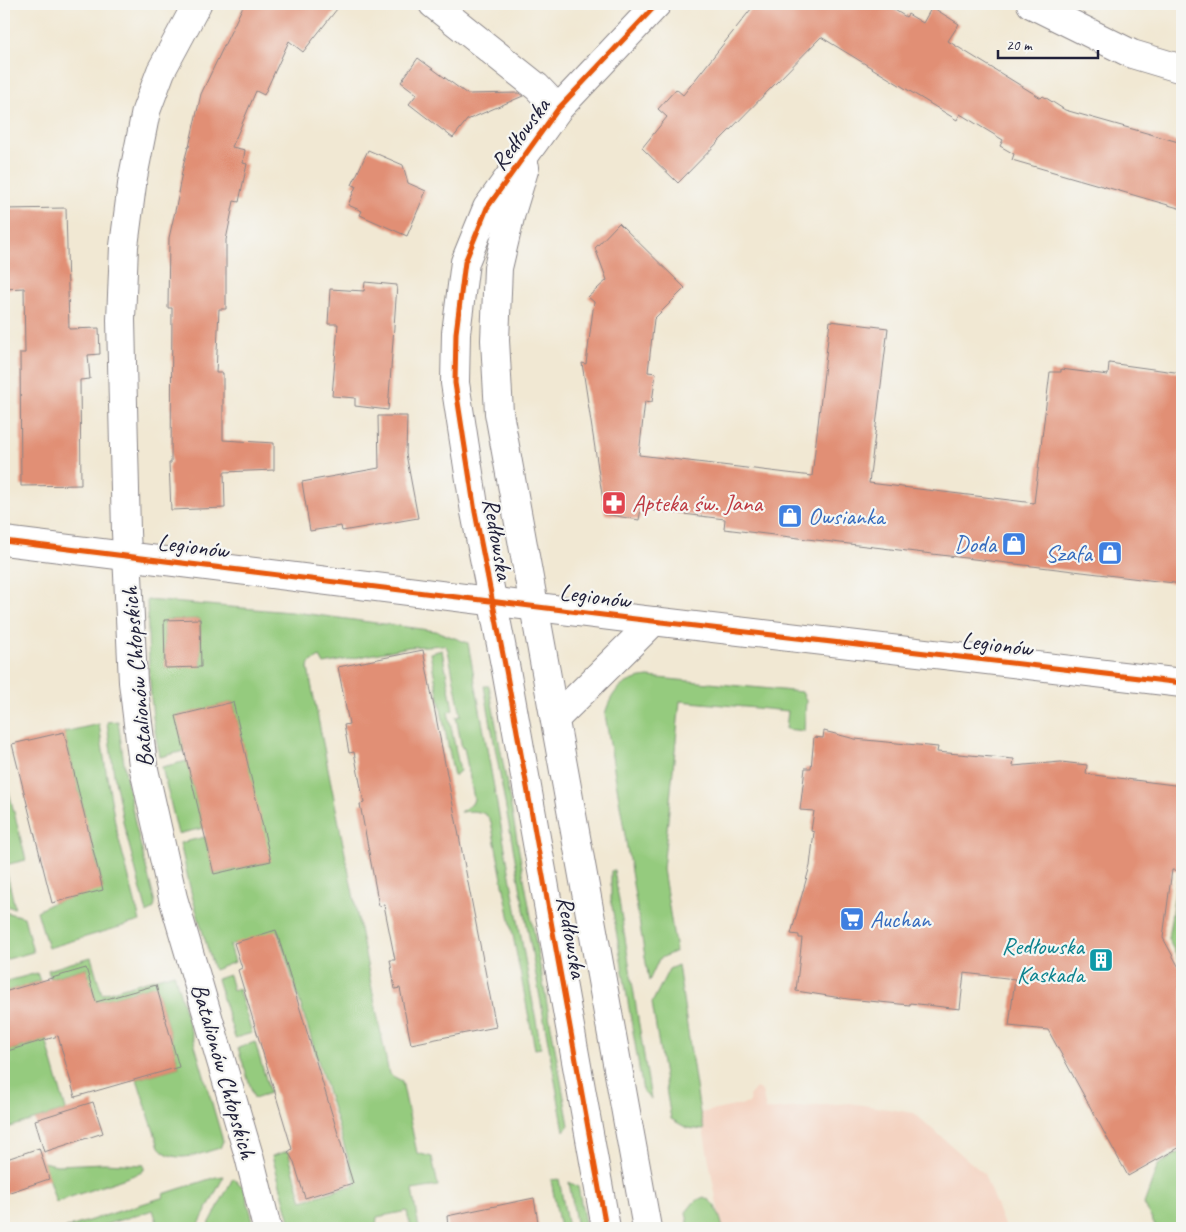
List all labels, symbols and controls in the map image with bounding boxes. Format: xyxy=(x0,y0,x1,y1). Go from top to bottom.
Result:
scale bar xyxy=(998,28,1098,60)
text: 20 m xyxy=(1006,36,1033,55)
street label: Redłowska xyxy=(484,91,557,176)
place label: Apteka św. Jana xyxy=(632,488,764,518)
pharmacy icon: Apteka św. Jana xyxy=(601,490,627,516)
street label: Redłowska xyxy=(476,496,520,584)
place label: Owsianka xyxy=(808,501,886,531)
shop icon: Owsianka xyxy=(777,503,803,529)
street label: Legionów xyxy=(156,527,232,565)
place label: Doda xyxy=(954,529,997,559)
shop icon: Doda xyxy=(1001,531,1027,557)
place label: Szafa xyxy=(1045,538,1093,568)
shop icon: Szafa xyxy=(1097,540,1123,566)
street label: Legionów xyxy=(558,577,634,615)
street label: Batalionów Chłopskich xyxy=(114,584,160,768)
street label: Legionów xyxy=(960,625,1036,663)
street label: Redłowska xyxy=(550,894,594,982)
place label: Auchan xyxy=(870,904,932,934)
supermarket icon: Auchan xyxy=(839,906,865,932)
place label: Redłowska Kaskada xyxy=(1002,931,1086,989)
building icon: Redłowska Kaskada xyxy=(1088,947,1114,973)
street label: Batalionów Chłopskich xyxy=(185,980,264,1163)

